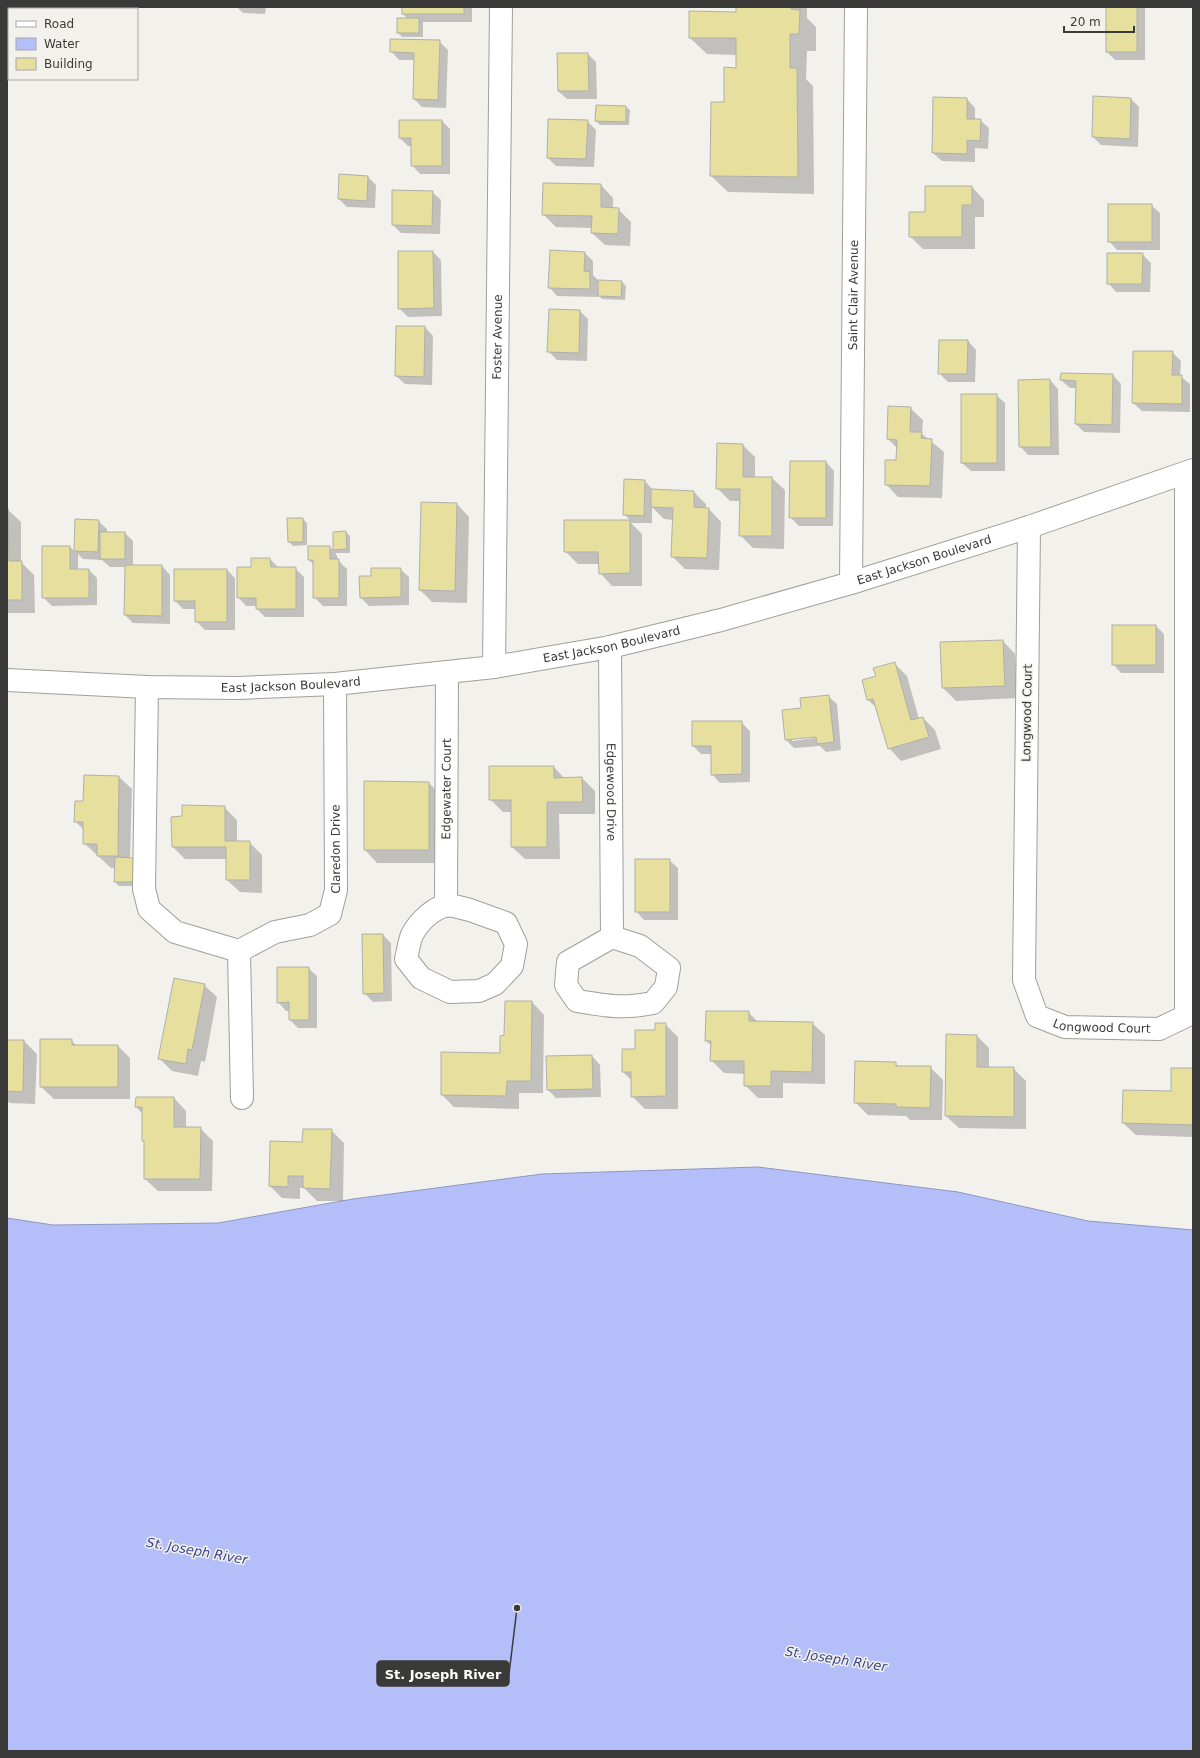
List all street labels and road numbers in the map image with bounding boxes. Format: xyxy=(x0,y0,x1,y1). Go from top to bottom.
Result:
street label: Saint Clair Avenue xyxy=(846,240,861,350)
street label: Foster Avenue xyxy=(490,294,505,380)
street label: East Jackson Boulevard xyxy=(855,532,993,588)
street label: East Jackson Boulevard xyxy=(542,623,682,665)
street label: Longwood Court xyxy=(1019,664,1035,762)
street label: East Jackson Boulevard xyxy=(221,674,361,695)
street label: Edgewater Court xyxy=(439,738,454,840)
street label: Edgewood Drive xyxy=(604,743,618,841)
street label: Claredon Drive xyxy=(329,804,343,894)
street label: Longwood Court xyxy=(1051,1016,1151,1036)

